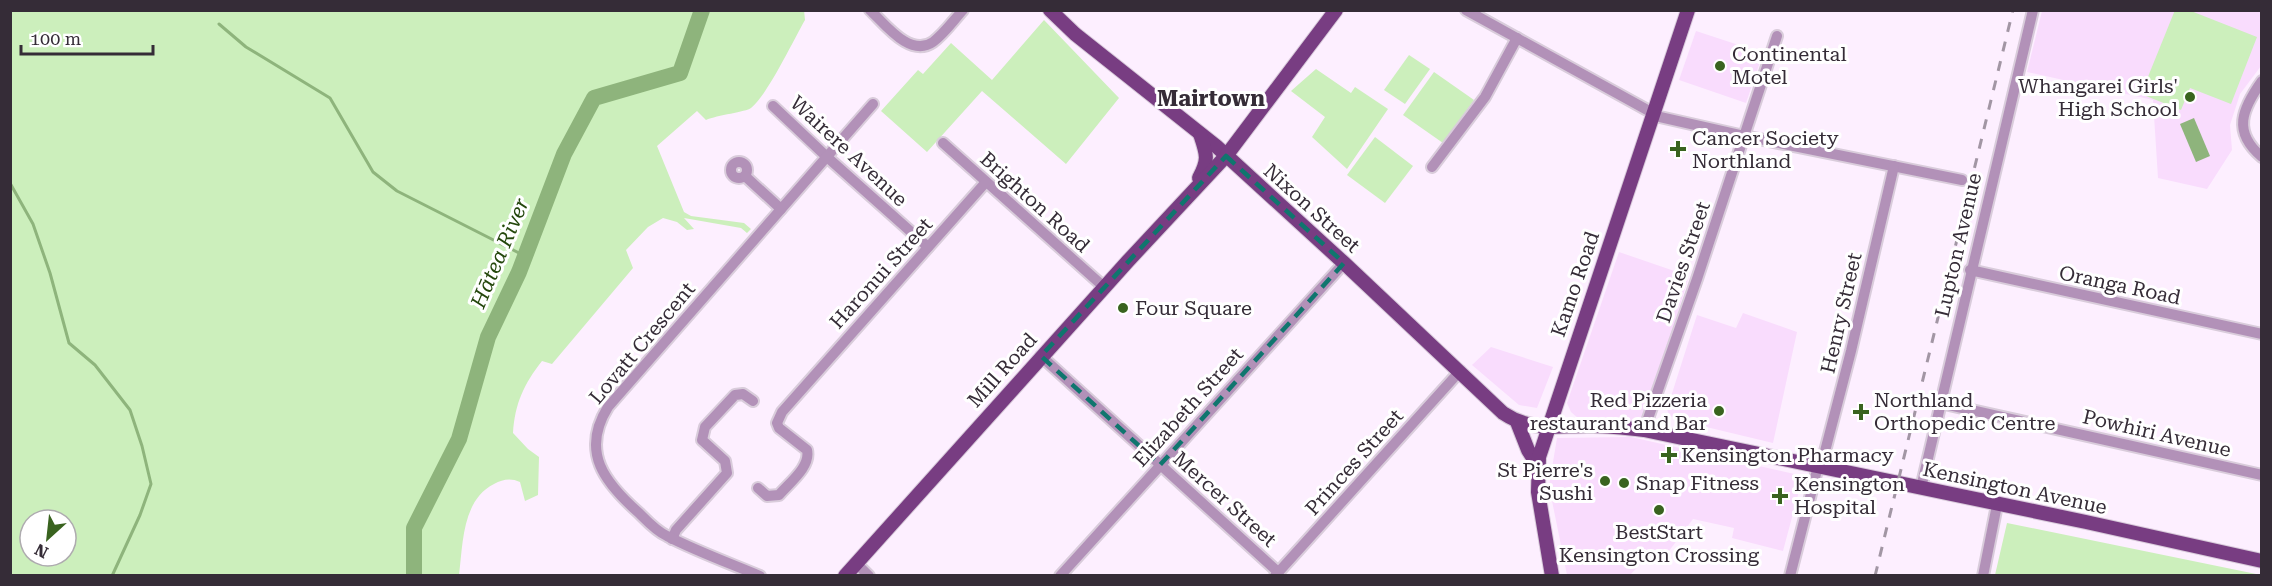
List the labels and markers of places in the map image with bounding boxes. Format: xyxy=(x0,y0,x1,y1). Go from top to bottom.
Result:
place label: Continental Motel xyxy=(1732,42,1847,89)
marker: Continental Motel xyxy=(1713,59,1727,73)
place label: Whangarei Girls' High School xyxy=(2018,74,2178,121)
marker: Whangarei Girls' High School xyxy=(2183,90,2197,104)
place label: Cancer Society Northland xyxy=(1692,126,1839,173)
marker: Cancer Society Northland xyxy=(1669,140,1687,158)
place label: Four Square xyxy=(1135,296,1252,320)
marker: Four Square xyxy=(1116,301,1130,315)
place label: Red Pizzeria restaurant and Bar xyxy=(1530,388,1707,435)
place label: Northland Orthopedic Centre xyxy=(1874,388,2055,435)
marker: Northland Orthopedic Centre xyxy=(1852,403,1870,421)
marker: Red Pizzeria restaurant and Bar xyxy=(1712,404,1726,418)
place label: Kensington Pharmacy xyxy=(1681,443,1894,467)
marker: Kensington Pharmacy xyxy=(1662,448,1676,462)
place label: St Pierre's Sushi xyxy=(1497,458,1593,505)
place label: Snap Fitness xyxy=(1636,471,1759,495)
place label: Kensington Hospital xyxy=(1794,472,1905,519)
marker: St Pierre's Sushi xyxy=(1598,474,1612,488)
marker: Snap Fitness xyxy=(1617,476,1631,490)
marker: Kensington Hospital xyxy=(1771,487,1789,505)
marker: BestStart Kensington Crossing xyxy=(1652,503,1666,517)
place label: BestStart Kensington Crossing xyxy=(1559,520,1760,567)

